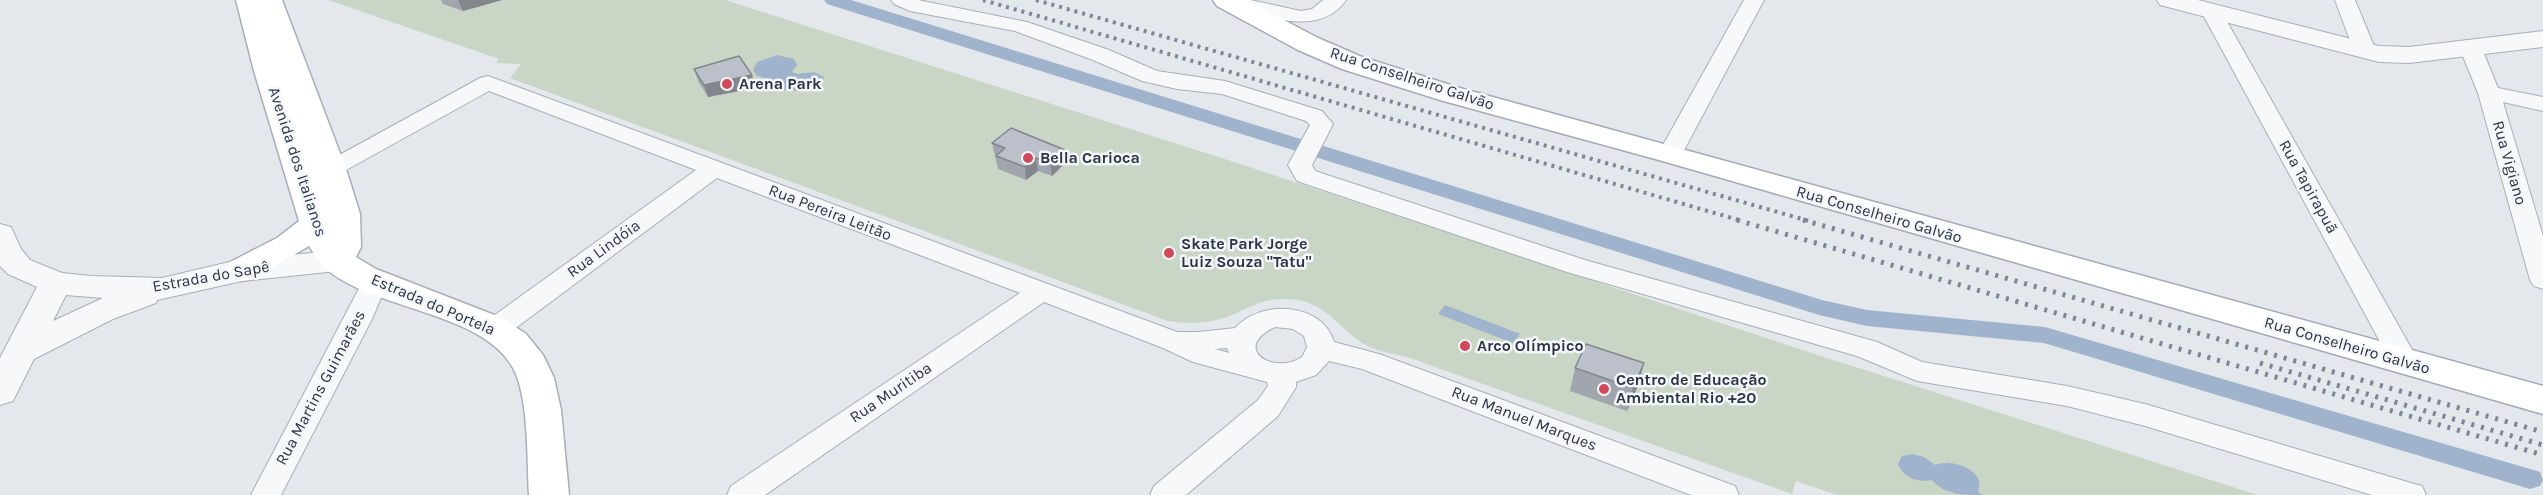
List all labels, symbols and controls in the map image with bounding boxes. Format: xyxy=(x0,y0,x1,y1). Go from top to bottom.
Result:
street label: Rua Conselheiro Galvão xyxy=(1327,43,1497,115)
place label: Arena Park xyxy=(739,74,822,94)
marker: Arena Park xyxy=(720,77,734,91)
street label: Avenida dos Italianos xyxy=(264,85,330,239)
street label: Rua Vigiano xyxy=(2488,119,2530,207)
street label: Rua Tapirapuã xyxy=(2274,137,2342,237)
place label: Bella Carioca xyxy=(1040,148,1140,168)
marker: Bella Carioca xyxy=(1021,151,1035,165)
street label: Rua Pereira Leitão xyxy=(766,181,894,245)
street label: Rua Conselheiro Galvão xyxy=(1794,182,1964,248)
street label: Rua Lindóia xyxy=(564,216,644,282)
place label: Skate Park Jorge Luiz Souza "Tatu" xyxy=(1181,234,1312,272)
marker: Skate Park Jorge Luiz Souza "Tatu" xyxy=(1162,246,1176,260)
street label: Estrada do Sapê xyxy=(151,257,271,297)
street label: Estrada do Portela xyxy=(368,270,498,340)
street label: Rua Martins Guimarães xyxy=(272,307,370,469)
street label: Rua Conselheiro Galvão xyxy=(2262,313,2432,379)
place label: Arco Olímpico xyxy=(1477,336,1584,356)
marker: Arco Olímpico xyxy=(1458,339,1472,353)
street label: Rua Muritiba xyxy=(846,358,936,428)
place label: Centro de Educação Ambiental Rio +20 xyxy=(1616,370,1767,408)
street label: Rua Manuel Marques xyxy=(1449,382,1599,456)
marker: Centro de Educação Ambiental Rio +20 xyxy=(1597,382,1611,396)

